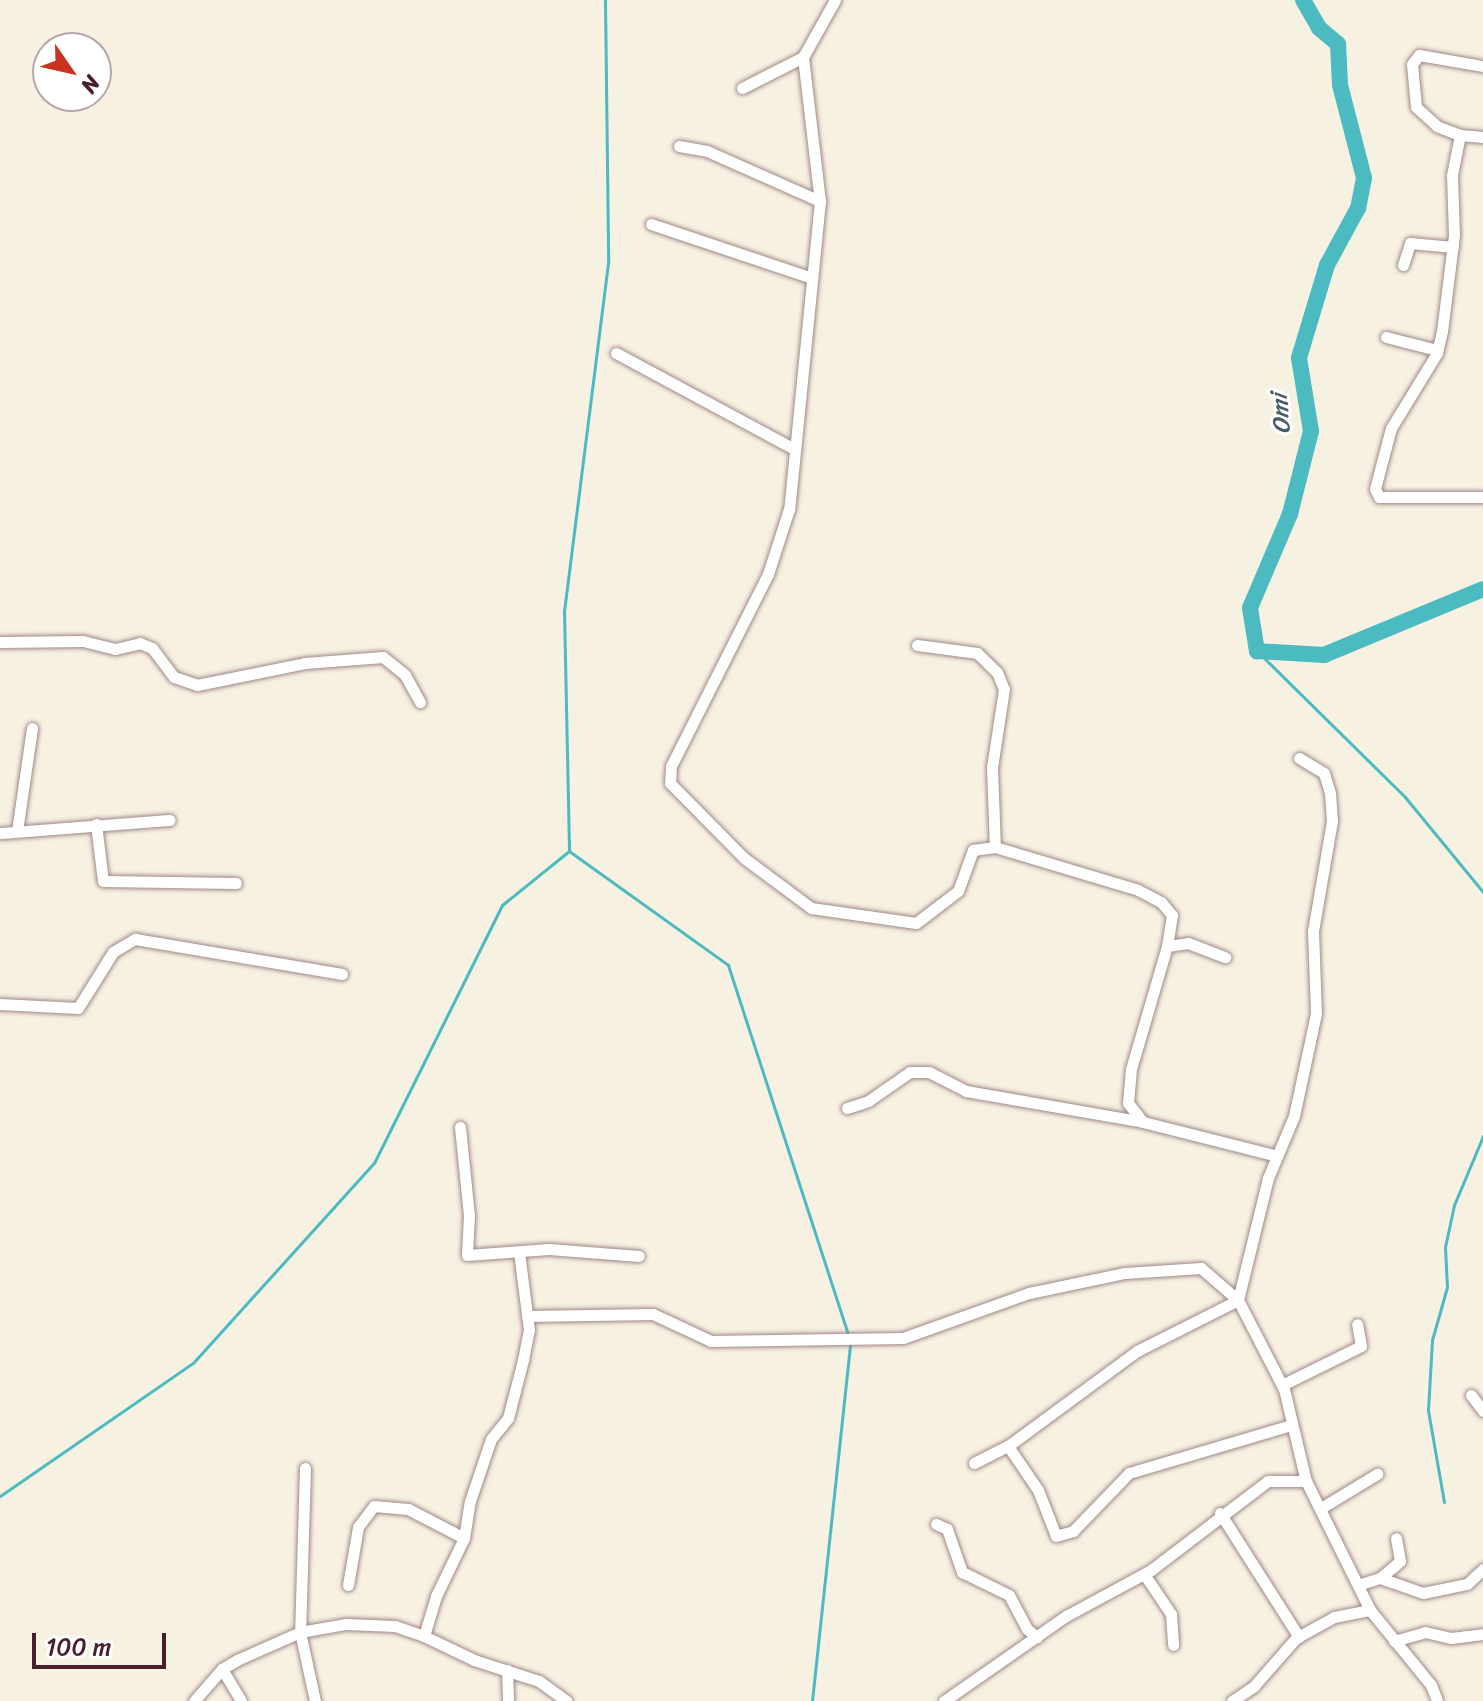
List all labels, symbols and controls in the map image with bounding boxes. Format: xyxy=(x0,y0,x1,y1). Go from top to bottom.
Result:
north arrow xyxy=(32,32,112,112)
text: N xyxy=(70,67,111,102)
water label: Omi xyxy=(1265,393,1297,435)
scale bar xyxy=(36,1617,170,1667)
text: 100 m xyxy=(46,1626,111,1668)

